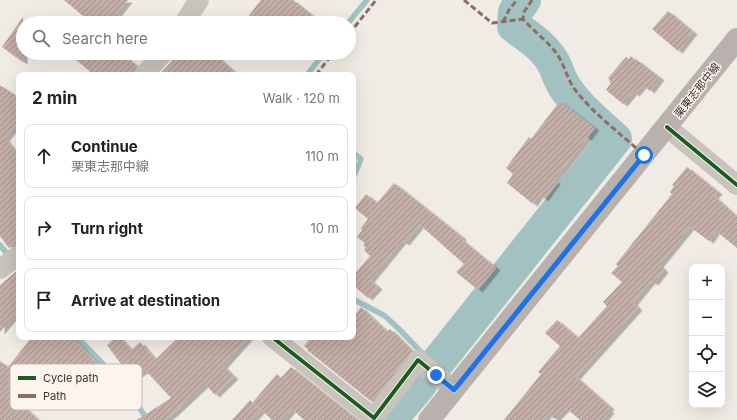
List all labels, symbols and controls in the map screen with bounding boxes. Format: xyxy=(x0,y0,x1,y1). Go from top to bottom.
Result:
search box xyxy=(16,16,356,60)
icon: search xyxy=(30,27,52,49)
text: Search here xyxy=(62,29,148,48)
street label: 栗東志那中線 xyxy=(671,60,723,120)
text: 2 min xyxy=(32,88,77,108)
text: Walk · 120 m xyxy=(263,90,340,106)
text: Continue xyxy=(71,137,138,156)
icon: ahead xyxy=(33,145,55,167)
route start xyxy=(635,146,653,164)
text: 110 m xyxy=(305,148,339,164)
text: 栗東志那中線 xyxy=(71,158,149,174)
icon: right xyxy=(33,217,55,239)
text: Turn right xyxy=(71,219,143,238)
text: 10 m xyxy=(310,220,339,236)
map controls xyxy=(689,264,725,408)
button: + xyxy=(689,264,725,300)
icon: arrive xyxy=(33,289,55,311)
text: Arrive at destination xyxy=(71,291,220,310)
button: − xyxy=(689,300,725,336)
button: locate xyxy=(689,336,725,372)
legend xyxy=(10,364,142,410)
route end xyxy=(427,366,445,384)
text: Cycle path xyxy=(43,371,99,385)
button: layers xyxy=(689,372,725,408)
text: Path xyxy=(43,389,66,403)

